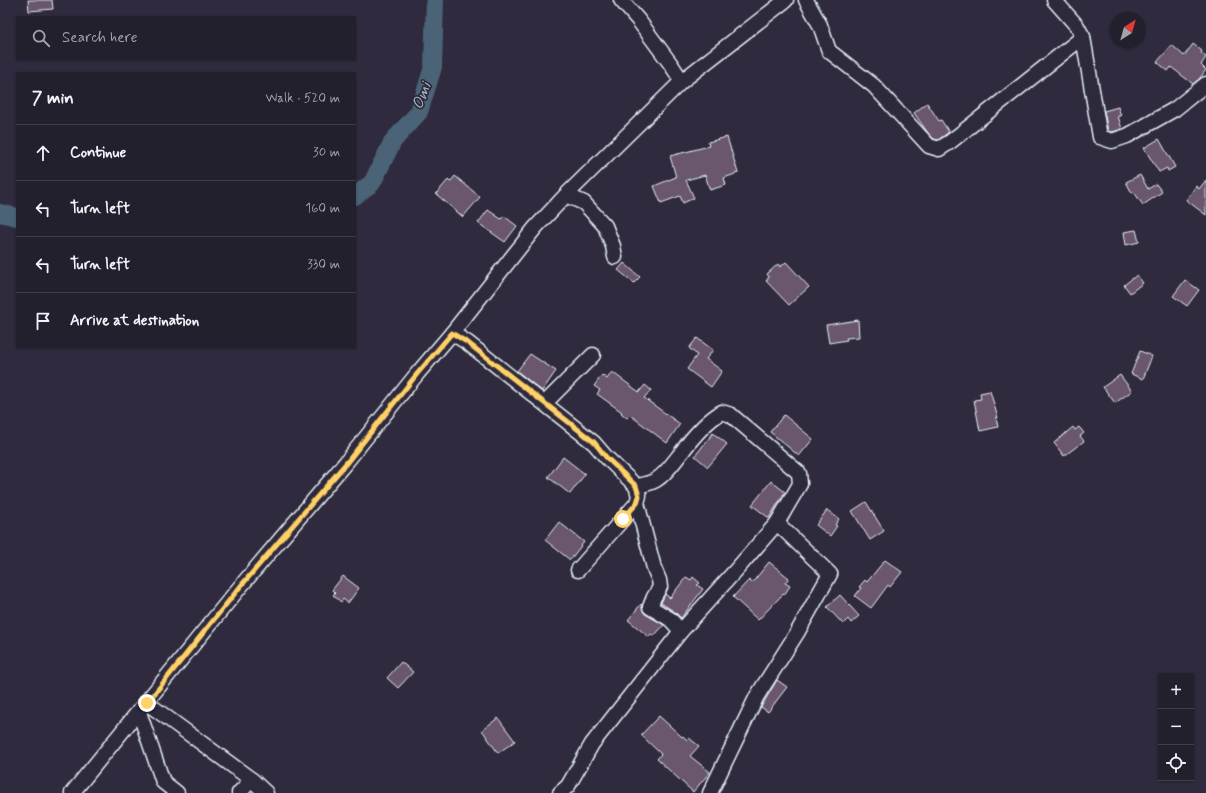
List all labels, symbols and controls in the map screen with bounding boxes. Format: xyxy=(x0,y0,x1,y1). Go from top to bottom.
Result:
north arrow xyxy=(1110,12,1146,48)
search box xyxy=(16,16,356,60)
icon: search xyxy=(30,27,52,49)
text: Search here xyxy=(62,28,138,48)
water label: Omi xyxy=(407,78,437,112)
text: 7 min xyxy=(32,87,74,109)
text: Walk · 520 m xyxy=(266,90,340,107)
icon: ahead xyxy=(32,142,54,164)
text: Continue xyxy=(70,143,126,163)
text: 30 m xyxy=(313,144,340,161)
icon: left xyxy=(32,198,54,220)
text: Turn left xyxy=(70,199,130,219)
text: 160 m xyxy=(305,200,340,217)
icon: left xyxy=(32,254,54,276)
text: Turn left xyxy=(70,255,130,275)
text: 330 m xyxy=(307,256,340,273)
icon: arrive xyxy=(32,310,54,332)
text: Arrive at destination xyxy=(70,311,199,331)
route start xyxy=(614,510,632,528)
map controls xyxy=(1158,673,1194,781)
button: + xyxy=(1158,673,1194,709)
route end xyxy=(138,694,156,712)
button: − xyxy=(1158,709,1194,745)
button: locate xyxy=(1158,745,1194,781)

